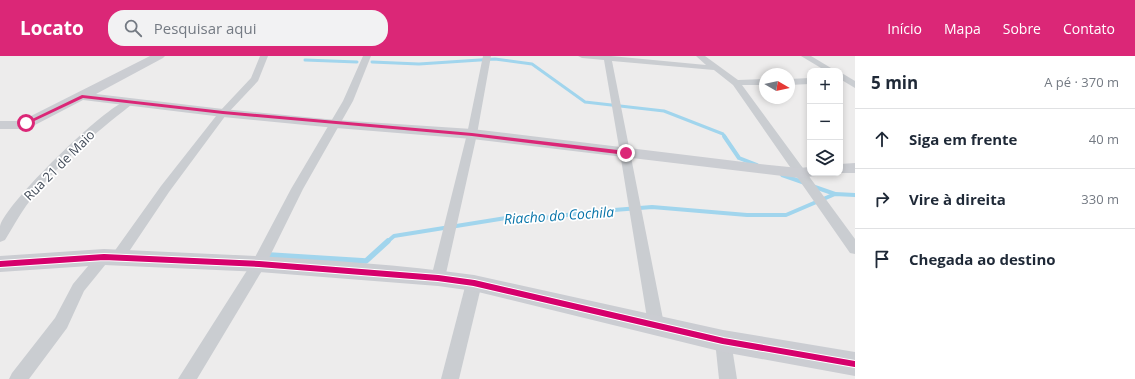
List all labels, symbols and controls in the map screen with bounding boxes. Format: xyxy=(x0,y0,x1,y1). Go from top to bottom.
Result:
search box xyxy=(108,10,388,46)
text: Locato xyxy=(20,15,84,41)
icon: search xyxy=(122,17,144,39)
text: Pesquisar aqui xyxy=(154,18,257,38)
text: Início xyxy=(887,19,922,38)
text: Mapa xyxy=(944,19,981,38)
text: Sobre xyxy=(1003,19,1041,38)
text: Contato xyxy=(1063,19,1115,38)
north arrow xyxy=(759,68,795,104)
map controls xyxy=(807,68,843,176)
button: + xyxy=(807,68,843,104)
text: 5 min xyxy=(871,71,918,94)
text: A pé · 370 m xyxy=(1044,73,1119,91)
button: − xyxy=(807,104,843,140)
route start xyxy=(17,114,35,132)
street label: Rua 21 de Maio xyxy=(20,125,99,204)
icon: ahead xyxy=(871,128,893,150)
text: Siga em frente xyxy=(909,129,1017,149)
text: 40 m xyxy=(1089,130,1119,148)
button: layers xyxy=(807,140,843,176)
route end xyxy=(617,144,635,162)
icon: right xyxy=(871,188,893,210)
text: Vire à direita xyxy=(909,189,1006,209)
text: 330 m xyxy=(1081,190,1119,208)
water label: Riacho do Cochila xyxy=(503,202,615,228)
icon: arrive xyxy=(871,248,893,270)
text: Chegada ao destino xyxy=(909,249,1056,269)

